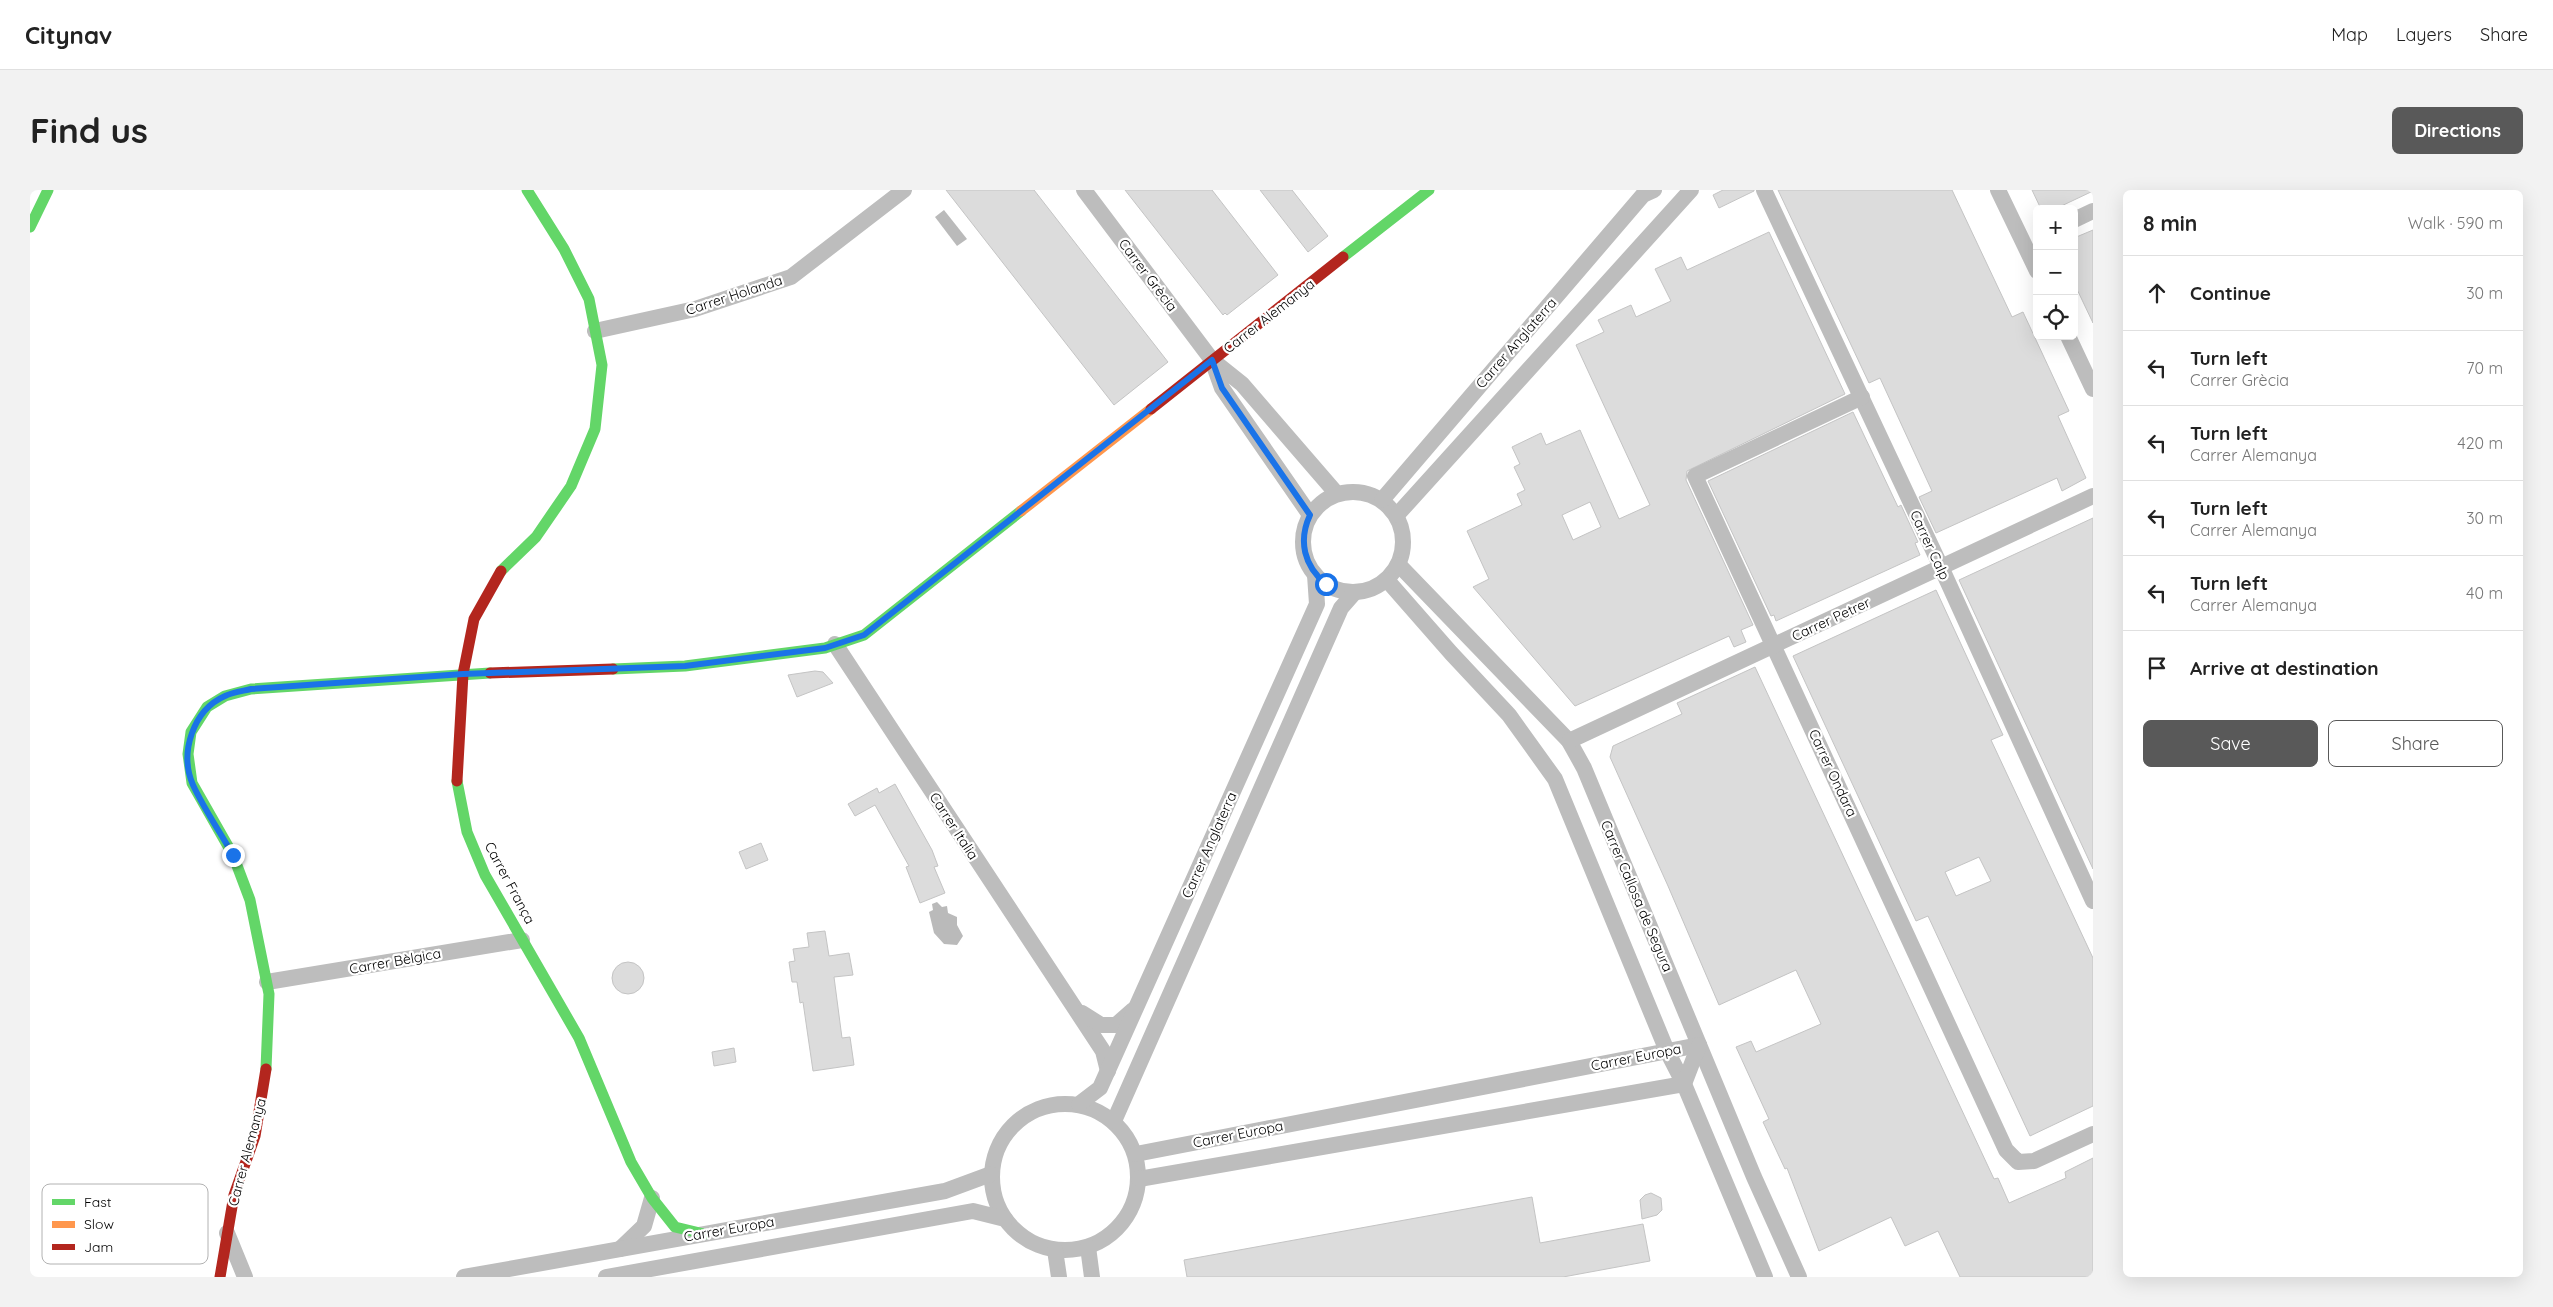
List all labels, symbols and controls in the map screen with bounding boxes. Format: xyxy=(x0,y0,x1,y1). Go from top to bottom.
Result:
text: Citynav xyxy=(25,20,112,50)
text: Map xyxy=(2331,23,2368,46)
text: Layers xyxy=(2396,23,2452,46)
text: Share xyxy=(2480,23,2528,46)
button: Directions xyxy=(2392,107,2523,154)
text: Find us xyxy=(30,108,148,152)
map controls xyxy=(2033,205,2078,340)
button: + xyxy=(2033,205,2078,250)
text: 8 min xyxy=(2143,210,2197,236)
text: Walk · 590 m xyxy=(2408,213,2503,233)
street label: Carrer Grècia xyxy=(1115,235,1181,315)
button: − xyxy=(2033,250,2078,295)
street label: Carrer Holanda xyxy=(683,271,785,319)
street label: Carrer Alemanya xyxy=(1220,275,1318,357)
icon: ahead xyxy=(2143,279,2171,307)
text: Continue xyxy=(2190,281,2271,305)
text: 30 m xyxy=(2466,283,2503,303)
street label: Carrer Anglaterra xyxy=(1472,294,1560,392)
button: locate xyxy=(2033,295,2078,340)
text: Turn left xyxy=(2190,346,2268,370)
icon: left xyxy=(2143,354,2171,382)
text: 70 m xyxy=(2466,358,2503,378)
text: Carrer Grècia xyxy=(2190,370,2289,390)
text: Turn left xyxy=(2190,421,2268,445)
icon: left xyxy=(2143,429,2171,457)
text: 420 m xyxy=(2457,433,2503,453)
text: Carrer Alemanya xyxy=(2190,445,2317,465)
text: Turn left xyxy=(2190,496,2268,520)
icon: left xyxy=(2143,504,2171,532)
street label: Carrer Calp xyxy=(1906,507,1954,583)
text: 30 m xyxy=(2466,508,2503,528)
text: Carrer Alemanya xyxy=(2190,520,2317,540)
text: Turn left xyxy=(2190,571,2268,595)
route start xyxy=(1315,573,1338,596)
icon: left xyxy=(2143,579,2171,607)
text: 40 m xyxy=(2466,583,2503,603)
street label: Carrer Petrer xyxy=(1789,593,1874,645)
text: Carrer Alemanya xyxy=(2190,595,2317,615)
icon: arrive xyxy=(2143,654,2171,682)
text: Arrive at destination xyxy=(2190,656,2379,680)
button: Save xyxy=(2143,720,2318,767)
button: Share xyxy=(2328,720,2503,767)
street label: Carrer Ondara xyxy=(1805,726,1861,820)
street label: Carrer Italia xyxy=(926,789,982,863)
street label: Carrer Anglaterra xyxy=(1177,789,1241,901)
street label: Carrer Callosa de Segura xyxy=(1597,818,1677,974)
street label: Carrer França xyxy=(481,839,539,927)
route end xyxy=(222,844,245,867)
street label: Carrer Bèlgica xyxy=(348,944,442,978)
street label: Carrer Europa xyxy=(1589,1039,1683,1075)
street label: Carrer Alemanya xyxy=(224,1096,270,1208)
street label: Carrer Europa xyxy=(1191,1116,1285,1152)
legend xyxy=(42,1184,208,1264)
text: Fast xyxy=(84,1193,112,1211)
street label: Carrer Europa xyxy=(682,1212,776,1246)
text: Slow xyxy=(84,1215,114,1233)
text: Jam xyxy=(84,1238,113,1256)

